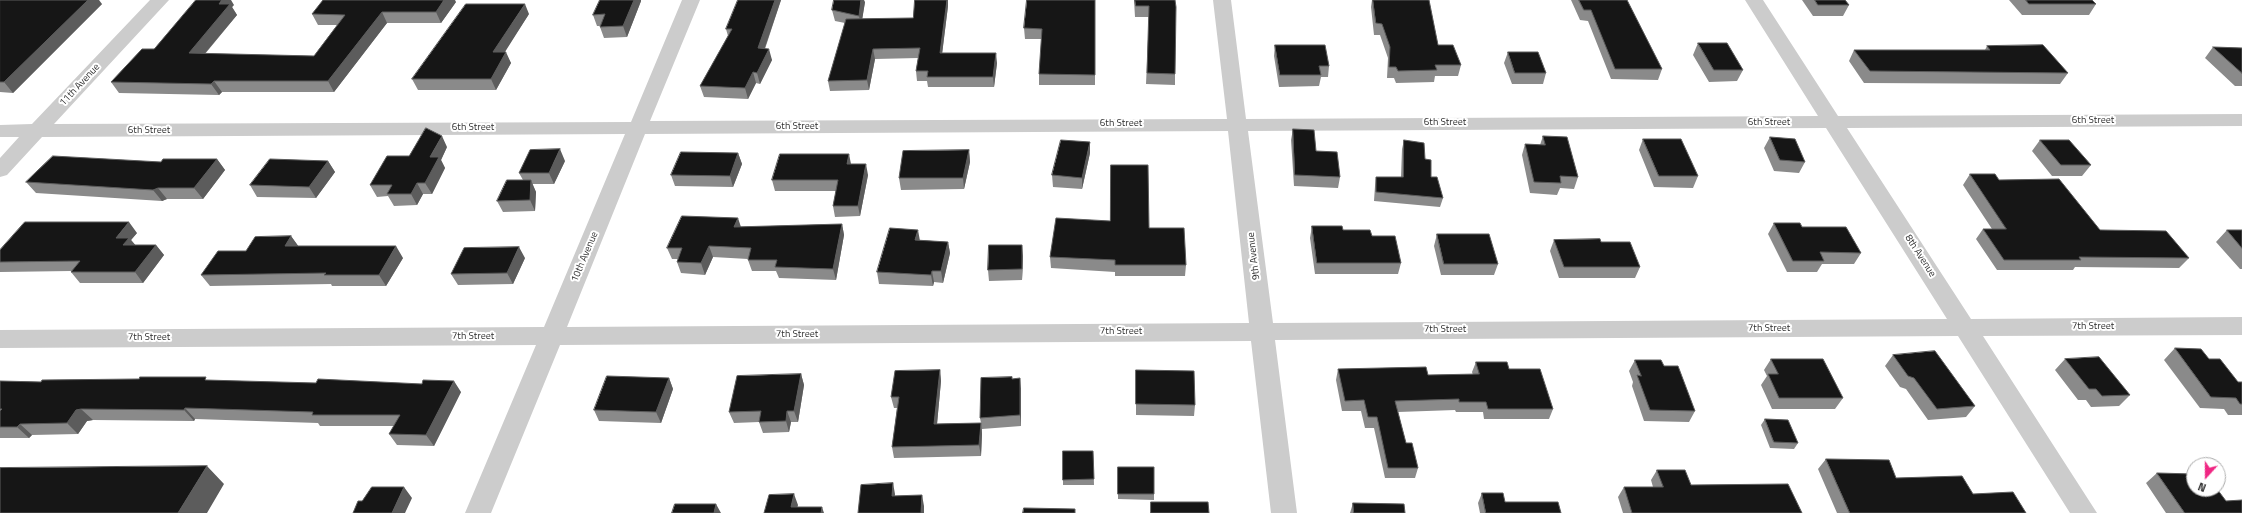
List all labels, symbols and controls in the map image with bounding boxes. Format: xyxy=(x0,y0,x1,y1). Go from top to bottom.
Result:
street label: 11th Avenue xyxy=(57,61,103,109)
street label: 6th Street xyxy=(2072,115,2114,127)
street label: 6th Street xyxy=(1424,117,1466,129)
street label: 6th Street xyxy=(1748,117,1790,129)
street label: 6th Street xyxy=(1100,118,1142,130)
street label: 6th Street xyxy=(776,121,818,133)
street label: 6th Street xyxy=(452,122,494,134)
street label: 6th Street xyxy=(128,125,170,137)
street label: 10th Avenue xyxy=(569,230,601,284)
street label: 9th Avenue xyxy=(1245,231,1263,281)
street label: 8th Avenue xyxy=(1902,233,1938,279)
street label: 7th Street xyxy=(2072,321,2114,333)
street label: 7th Street xyxy=(1748,323,1790,335)
street label: 7th Street xyxy=(1424,324,1466,336)
street label: 7th Street xyxy=(1100,326,1142,338)
street label: 7th Street xyxy=(776,329,818,341)
street label: 7th Street xyxy=(452,331,494,343)
street label: 7th Street xyxy=(128,332,170,344)
north arrow xyxy=(2186,457,2226,497)
text: N xyxy=(2196,478,2208,496)

